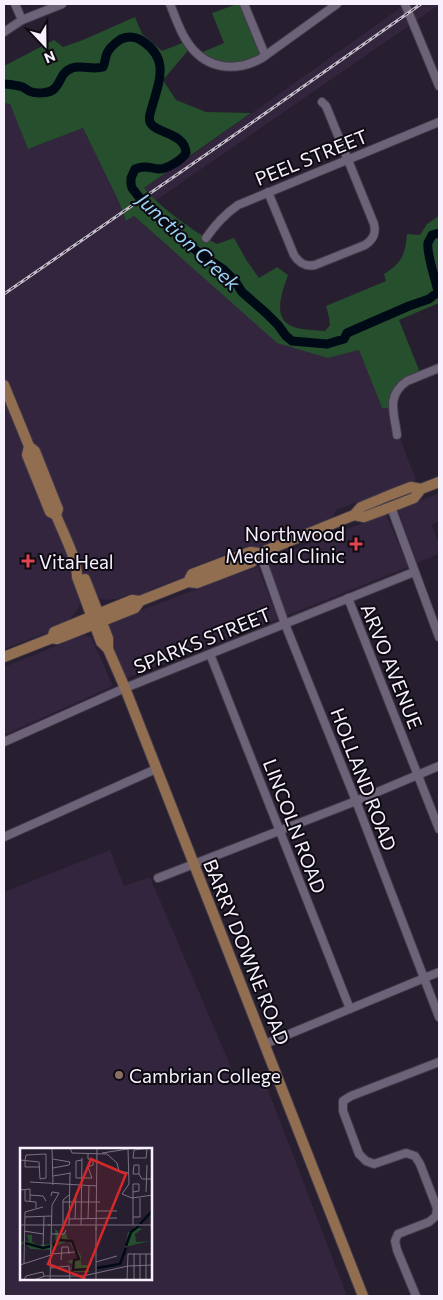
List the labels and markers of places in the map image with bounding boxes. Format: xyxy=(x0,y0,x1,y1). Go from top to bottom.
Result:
place label: Northwood Medical Clinic xyxy=(225,522,345,567)
marker: Northwood Medical Clinic xyxy=(349,537,363,551)
place label: VitaHeal xyxy=(39,550,114,573)
marker: VitaHeal xyxy=(21,554,35,568)
place label: Cambrian College xyxy=(129,1064,281,1087)
marker: Cambrian College xyxy=(113,1069,125,1081)

